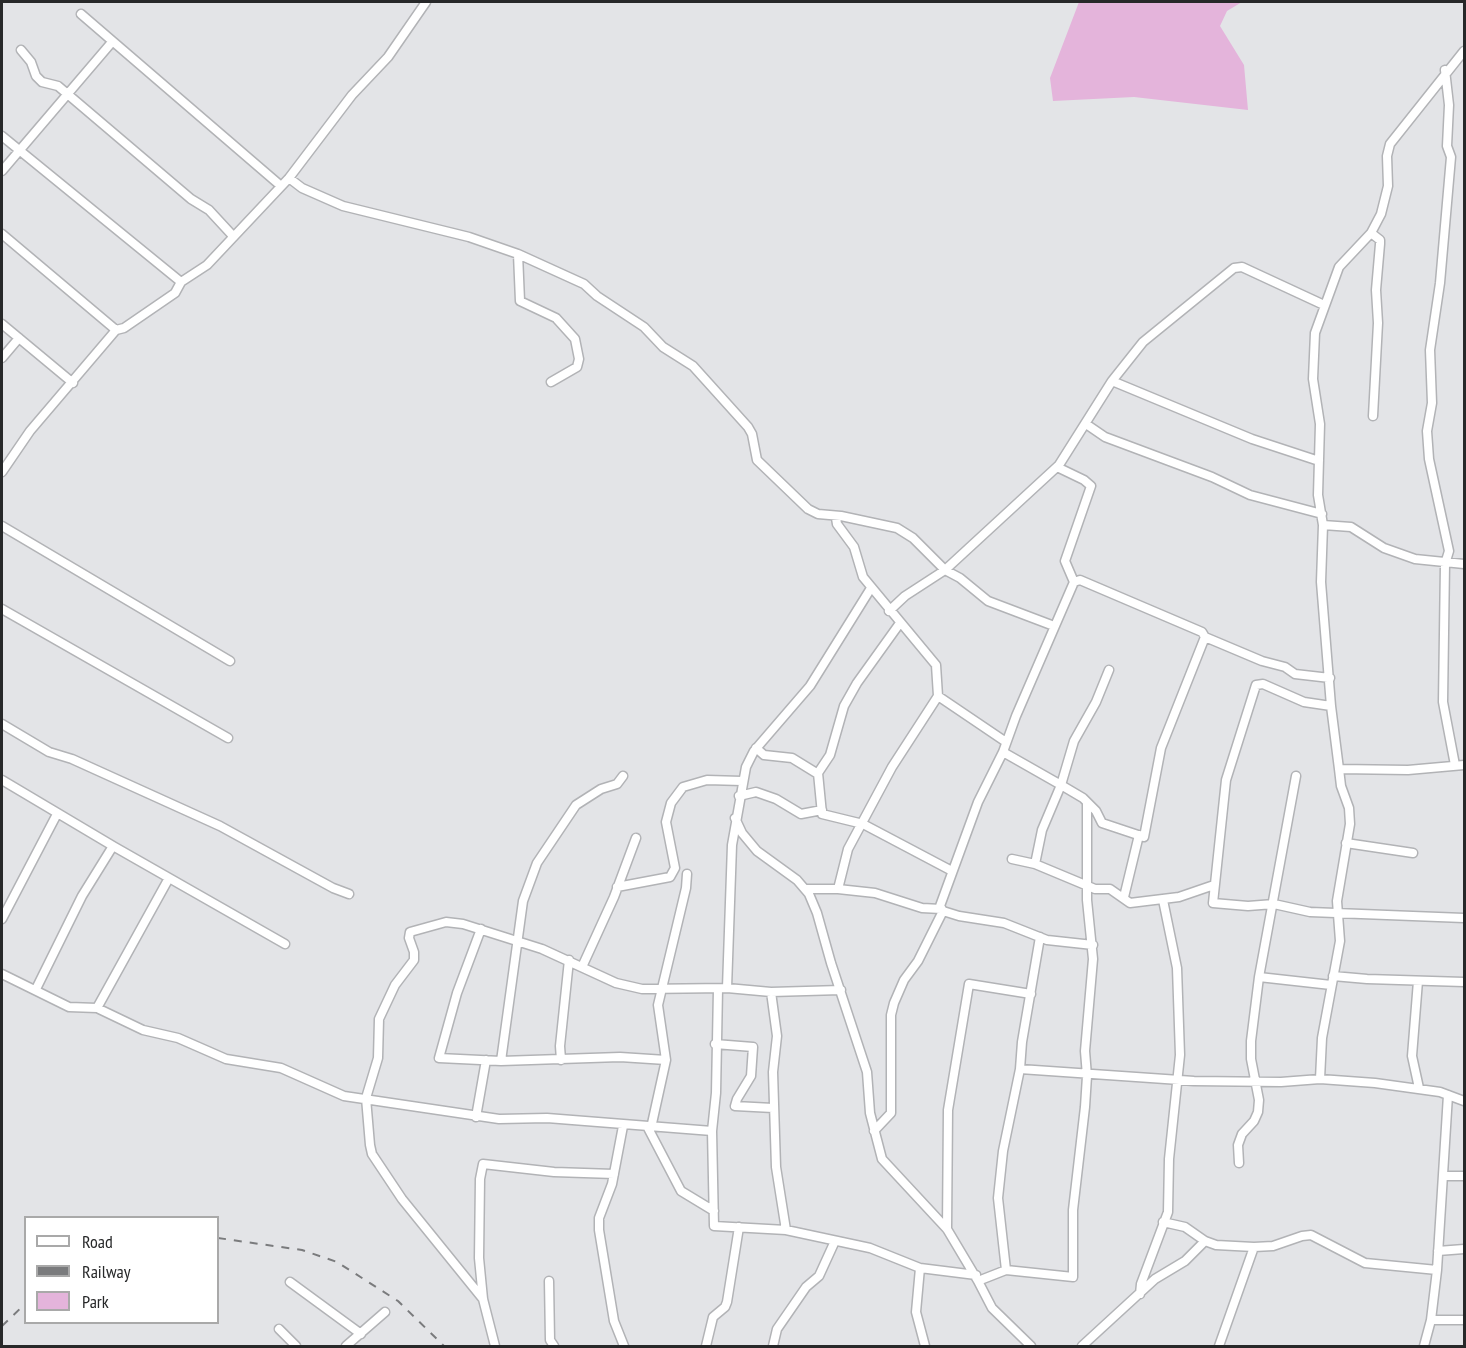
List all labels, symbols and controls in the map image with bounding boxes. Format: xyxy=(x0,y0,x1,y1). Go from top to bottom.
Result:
legend xyxy=(24,1216,219,1324)
text: Road xyxy=(82,1230,113,1253)
text: Railway xyxy=(82,1260,131,1283)
text: Park xyxy=(82,1290,109,1313)

